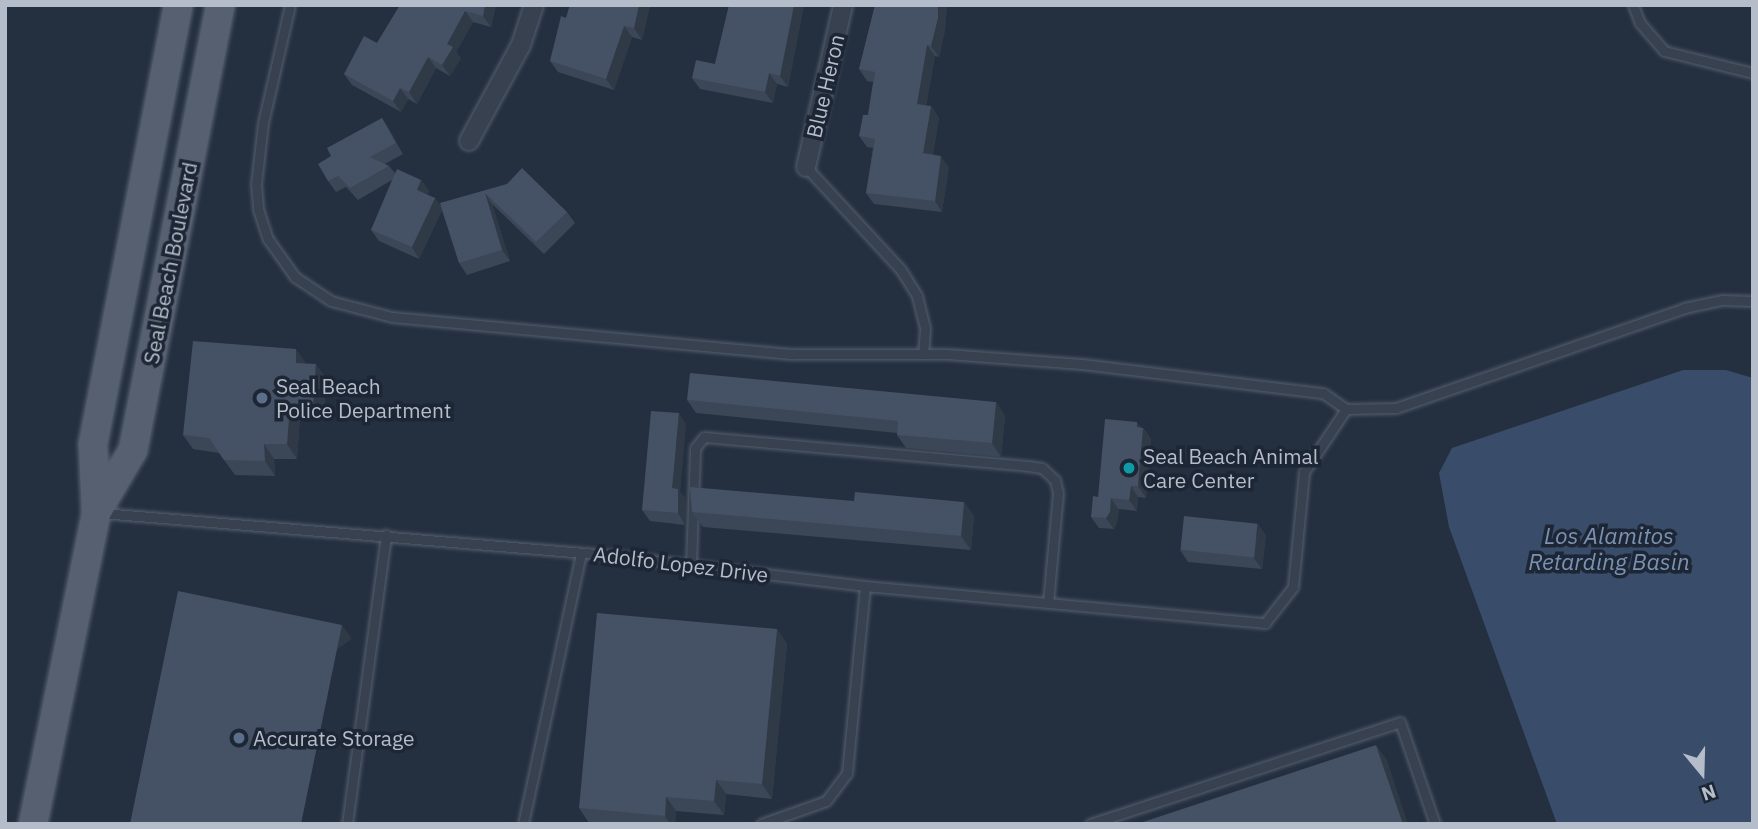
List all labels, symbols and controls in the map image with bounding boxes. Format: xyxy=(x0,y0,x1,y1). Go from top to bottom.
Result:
street label: Blue Heron xyxy=(801,32,849,140)
street label: Seal Beach Boulevard xyxy=(138,160,202,366)
place label: Seal Beach Police Department xyxy=(276,373,451,423)
marker: Seal Beach Police Department xyxy=(254,390,270,406)
place label: Seal Beach Animal Care Center xyxy=(1143,443,1318,493)
marker: Seal Beach Animal Care Center xyxy=(1121,460,1137,476)
water label: Los Alamitos Retarding Basin xyxy=(1528,521,1690,575)
street label: Adolfo Lopez Drive xyxy=(592,541,770,587)
place label: Accurate Storage xyxy=(253,725,415,751)
marker: Accurate Storage xyxy=(231,730,247,746)
north arrow xyxy=(1667,738,1737,808)
text: N xyxy=(1698,779,1719,806)

